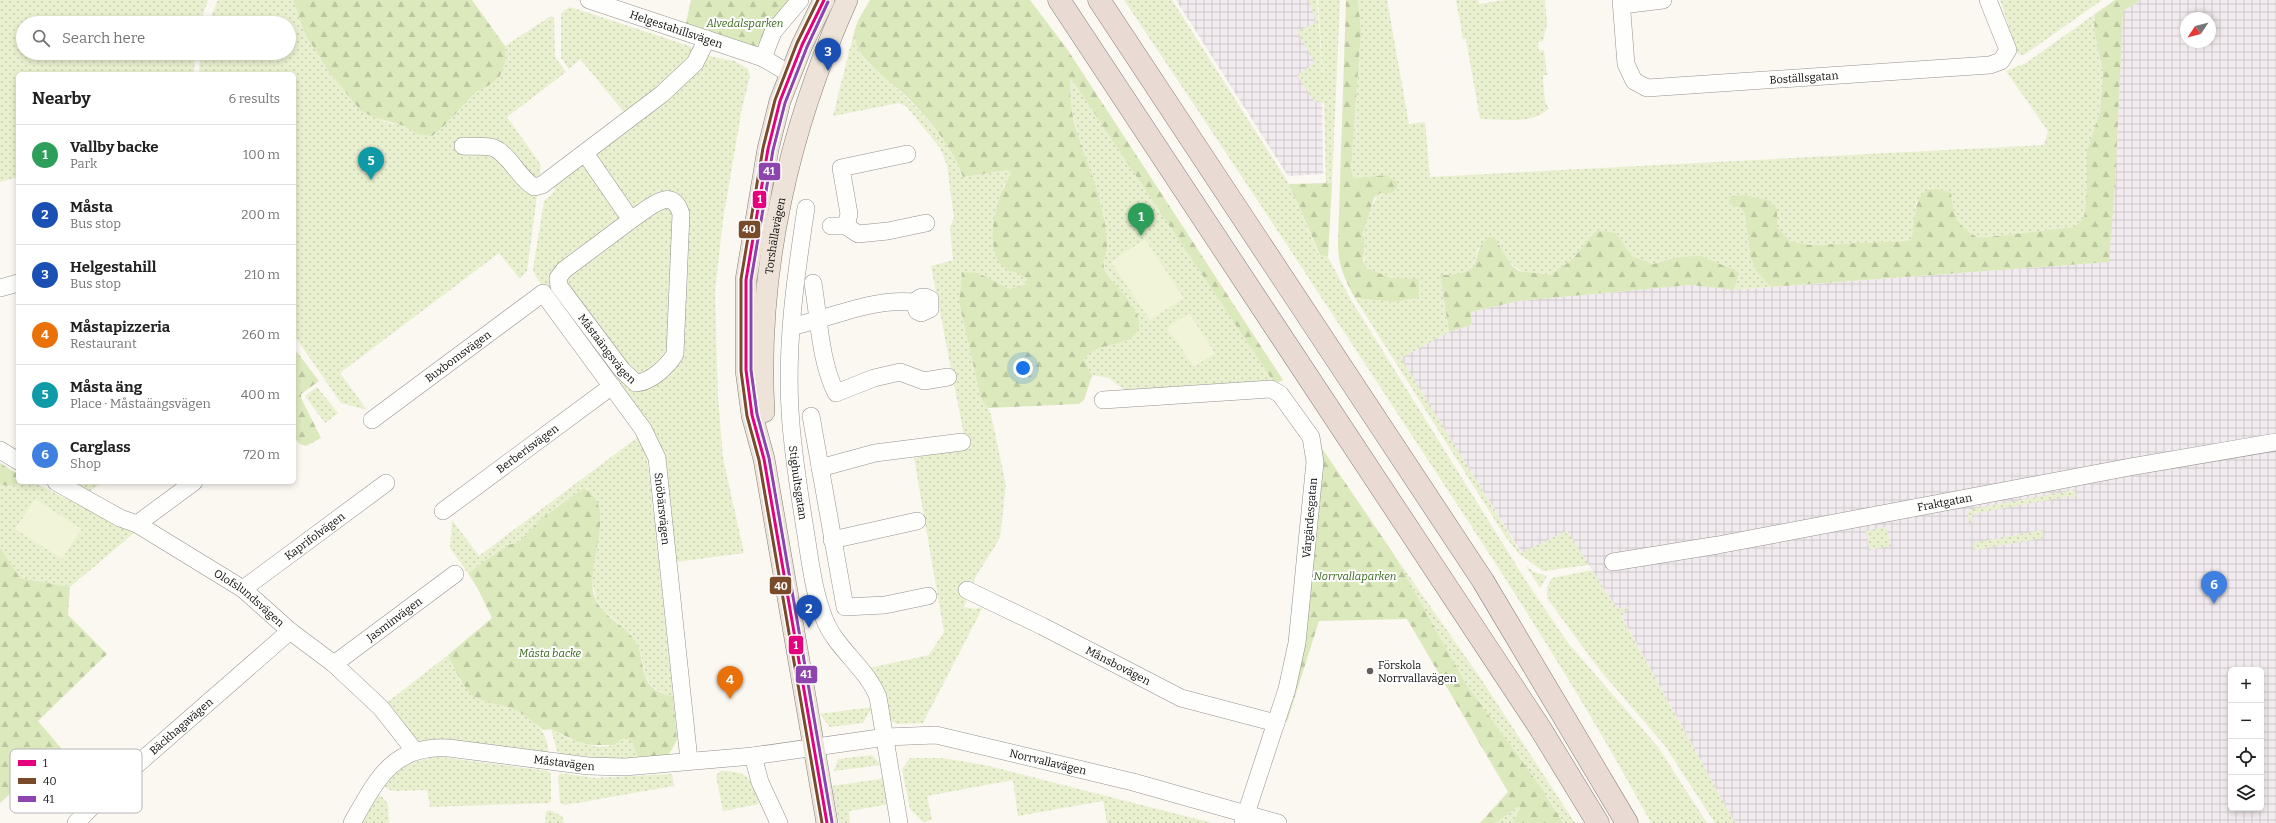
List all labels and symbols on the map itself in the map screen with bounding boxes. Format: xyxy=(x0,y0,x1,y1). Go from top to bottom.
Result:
street label: Helgestahillsvägen xyxy=(628,8,724,51)
north arrow xyxy=(2180,12,2216,48)
park label: Alvedalsparken xyxy=(705,17,784,30)
pin: 3 xyxy=(815,38,841,71)
street label: Boställsgatan xyxy=(1769,69,1839,86)
pin: 5 xyxy=(358,147,384,180)
line badge: 41 xyxy=(758,162,781,181)
text: 41 xyxy=(763,165,775,178)
line badge: 1 xyxy=(752,190,767,209)
text: 1 xyxy=(758,193,763,206)
street label: Torshällavägen xyxy=(762,196,788,275)
pin: 1 xyxy=(1128,203,1154,236)
line badge: 40 xyxy=(738,220,761,239)
text: 40 xyxy=(742,223,756,236)
street label: Måstaängsvägen xyxy=(576,311,639,386)
street label: Buxbomsvägen xyxy=(423,328,493,385)
your location xyxy=(1013,358,1033,378)
street label: Berberisvägen xyxy=(494,421,561,476)
street label: Stighultsgatan xyxy=(786,445,810,521)
street label: Snöbärsvägen xyxy=(652,472,673,545)
street label: Vårgärdesgatan xyxy=(1300,477,1320,559)
street label: Fraktgatan xyxy=(1916,491,1973,514)
street label: Kaprifolvägen xyxy=(282,509,347,563)
street label: Olofslundsvägen xyxy=(212,566,287,629)
park label: Norrvallaparken xyxy=(1314,570,1397,583)
pin: 6 xyxy=(2201,571,2227,604)
line badge: 40 xyxy=(769,576,792,595)
text: 40 xyxy=(774,580,788,593)
street label: Jasminvägen xyxy=(363,594,424,645)
pin: 2 xyxy=(796,595,822,628)
line badge: 1 xyxy=(788,635,804,655)
text: 1 xyxy=(794,639,799,652)
street label: Månsbovägen xyxy=(1084,643,1153,688)
park label: Måsta backe xyxy=(519,647,582,660)
place label: Förskola Norrvallavägen xyxy=(1378,659,1457,685)
line badge: 41 xyxy=(795,665,818,684)
pin: 4 xyxy=(717,666,743,699)
marker: Förskola Norrvallavägen xyxy=(1365,666,1375,676)
text: 41 xyxy=(800,668,812,681)
street label: Bäckhagavägen xyxy=(147,695,215,757)
street label: Norrvallavägen xyxy=(1008,746,1088,777)
legend xyxy=(10,749,142,813)
street label: Måstavägen xyxy=(533,753,595,773)
text: 1 xyxy=(43,757,48,770)
text: 40 xyxy=(43,775,56,788)
text: 41 xyxy=(43,793,54,806)

